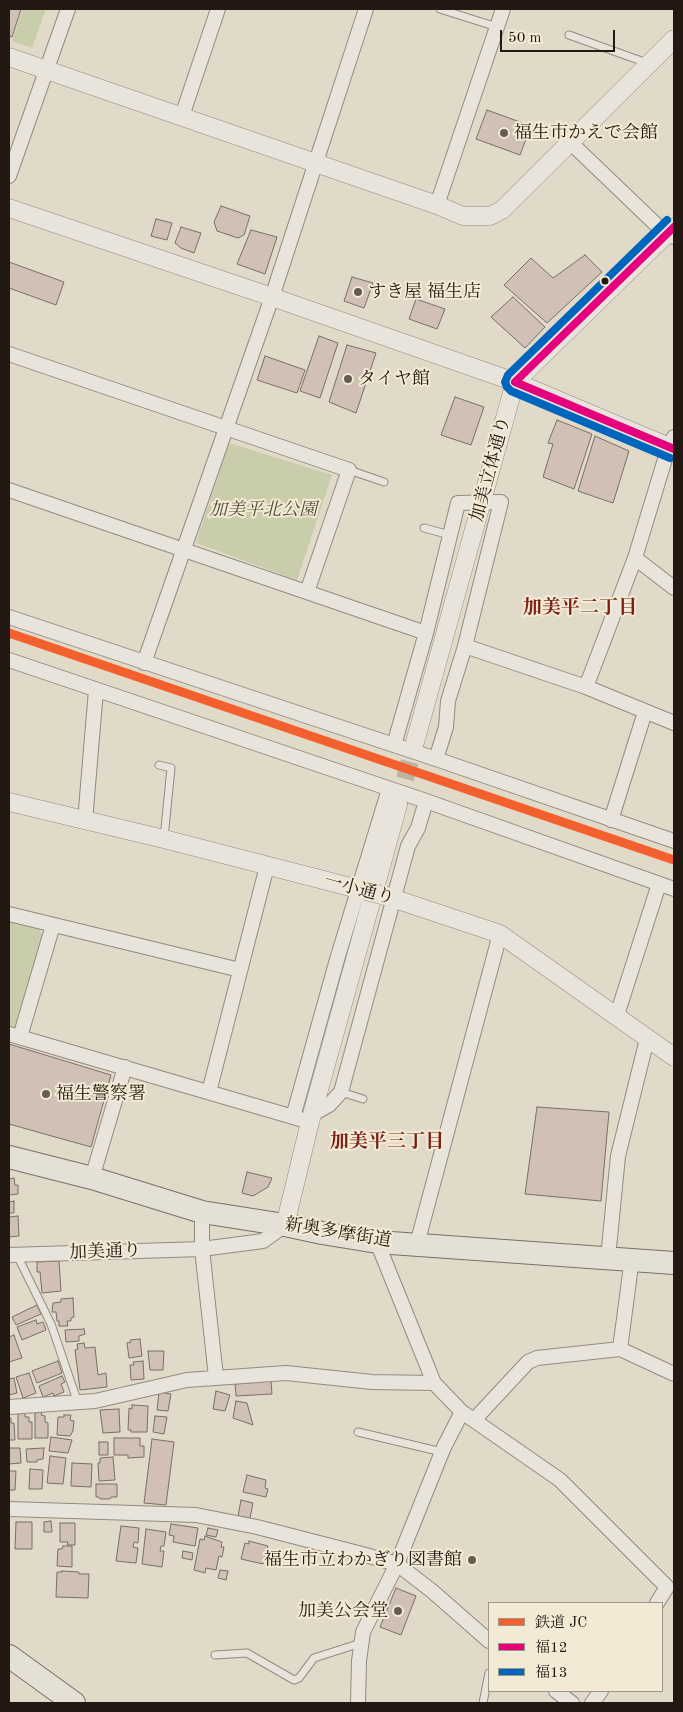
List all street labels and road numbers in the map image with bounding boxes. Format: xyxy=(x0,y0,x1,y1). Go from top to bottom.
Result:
street label: 加美立体通り xyxy=(467,414,515,524)
street label: 一小通り xyxy=(321,870,397,910)
street label: 新奥多摩街道 xyxy=(283,1214,393,1252)
street label: 加美通り xyxy=(69,1240,141,1264)

